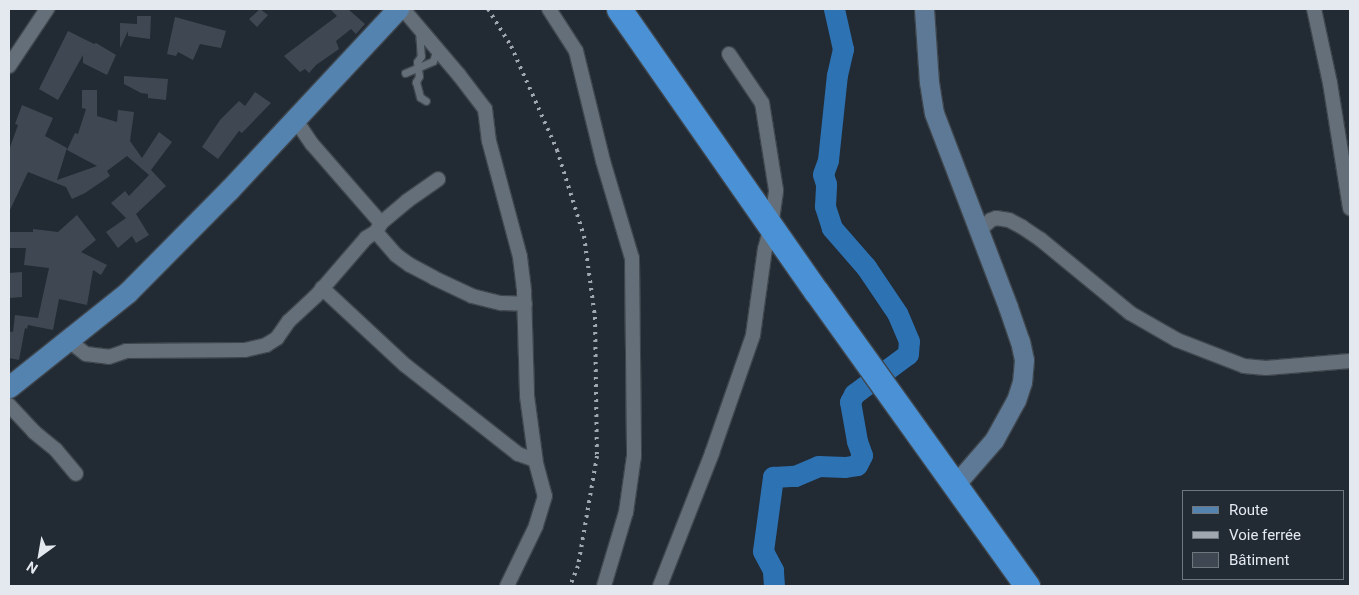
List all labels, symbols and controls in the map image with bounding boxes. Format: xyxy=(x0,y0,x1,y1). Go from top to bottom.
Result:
legend xyxy=(1182,490,1344,580)
text: Route xyxy=(1229,501,1268,519)
text: Voie ferrée xyxy=(1229,526,1301,544)
north arrow xyxy=(15,530,65,580)
text: Bâtiment xyxy=(1229,551,1289,569)
text: N xyxy=(24,558,40,577)

